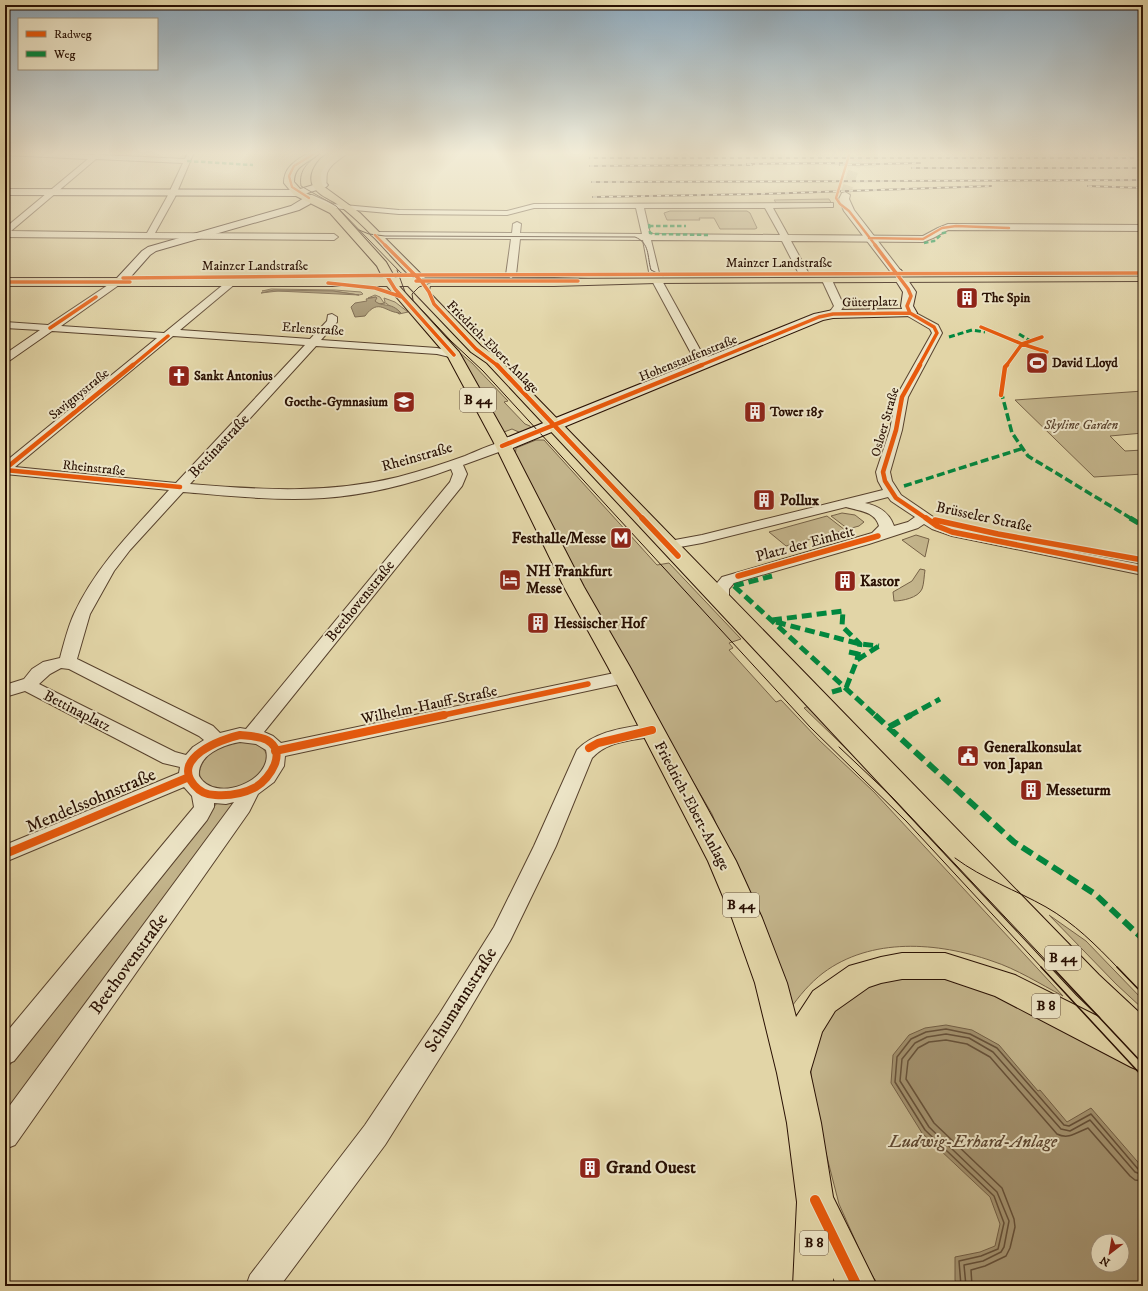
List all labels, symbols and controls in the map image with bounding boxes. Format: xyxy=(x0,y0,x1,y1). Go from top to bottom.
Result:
legend xyxy=(18,18,158,70)
text: Radweg xyxy=(54,27,92,42)
text: Weg xyxy=(53,47,75,62)
street label: Mainzer Landstraße xyxy=(726,255,832,271)
street label: Mainzer Landstraße xyxy=(202,258,308,274)
building icon: The Spin xyxy=(954,285,980,311)
place label: The Spin xyxy=(981,290,1030,307)
street label: Güterplatz xyxy=(842,294,898,310)
street label: Friedrich-Ebert-Anlage xyxy=(443,297,543,397)
street label: Erlenstraße xyxy=(281,319,345,339)
street label: Hohenstaufenstraße xyxy=(637,331,739,385)
sports icon: David Lloyd xyxy=(1024,350,1050,376)
place label: David Lloyd xyxy=(1052,355,1118,372)
church icon: Sankt Antonius xyxy=(166,363,192,389)
street label: Savignystraße xyxy=(46,365,112,423)
place label: Sankt Antonius xyxy=(194,368,273,384)
street label: Osloer Straße xyxy=(867,386,903,458)
road number: B 44 xyxy=(460,388,496,412)
school or university icon: Goethe-Gymnasium xyxy=(391,389,417,415)
place label: Goethe-Gymnasium xyxy=(285,394,388,411)
building icon: Tower 185 xyxy=(742,399,768,425)
place label: Tower 185 xyxy=(769,404,824,420)
street label: Bettinastraße xyxy=(185,410,253,482)
park label: Skyline Garden xyxy=(1043,417,1119,433)
street label: Rheinstraße xyxy=(379,438,455,476)
street label: Rheinstraße xyxy=(62,457,126,479)
building icon: Pollux xyxy=(751,487,777,513)
place label: Pollux xyxy=(780,491,820,510)
street label: Brüsseler Straße xyxy=(934,498,1034,536)
street label: Platz der Einheit xyxy=(754,522,857,566)
metro station icon: Festhalle/Messe xyxy=(608,525,634,551)
place label: Festhalle/Messe xyxy=(512,529,607,548)
street label: Beethovenstraße xyxy=(321,556,399,646)
place label: NH Frankfurt Messe xyxy=(526,562,612,598)
hotel icon: NH Frankfurt Messe xyxy=(497,567,523,593)
building icon: Kastor xyxy=(832,568,858,594)
place label: Kastor xyxy=(860,572,900,591)
building icon: Hessischer Hof xyxy=(525,610,551,636)
place label: Hessischer Hof xyxy=(554,614,648,633)
street label: Wilhelm-Hauff-Straße xyxy=(358,681,499,729)
street label: Bettinaplatz xyxy=(40,686,114,736)
street label: Friedrich-Ebert-Anlage xyxy=(650,738,734,874)
place label: Generalkonsulat von Japan xyxy=(983,738,1082,774)
public building icon: Generalkonsulat von Japan xyxy=(955,743,981,769)
street label: Mendelssohnstraße xyxy=(23,764,159,838)
building icon: Messeturm xyxy=(1018,777,1044,803)
place label: Messeturm xyxy=(1046,781,1112,800)
road number: B 44 xyxy=(723,893,759,917)
street label: Beethovenstraße xyxy=(85,909,173,1019)
street label: Schumannstraße xyxy=(420,943,502,1057)
road number: B 44 xyxy=(1045,946,1081,970)
road number: B 8 xyxy=(1032,994,1060,1018)
park label: Ludwig-Erhard-Anlage xyxy=(888,1131,1058,1153)
building icon: Grand Ouest xyxy=(577,1155,603,1181)
place label: Grand Ouest xyxy=(606,1157,696,1179)
road number: B 8 xyxy=(800,1231,828,1255)
north arrow xyxy=(1090,1233,1130,1273)
text: N xyxy=(1098,1252,1113,1269)

